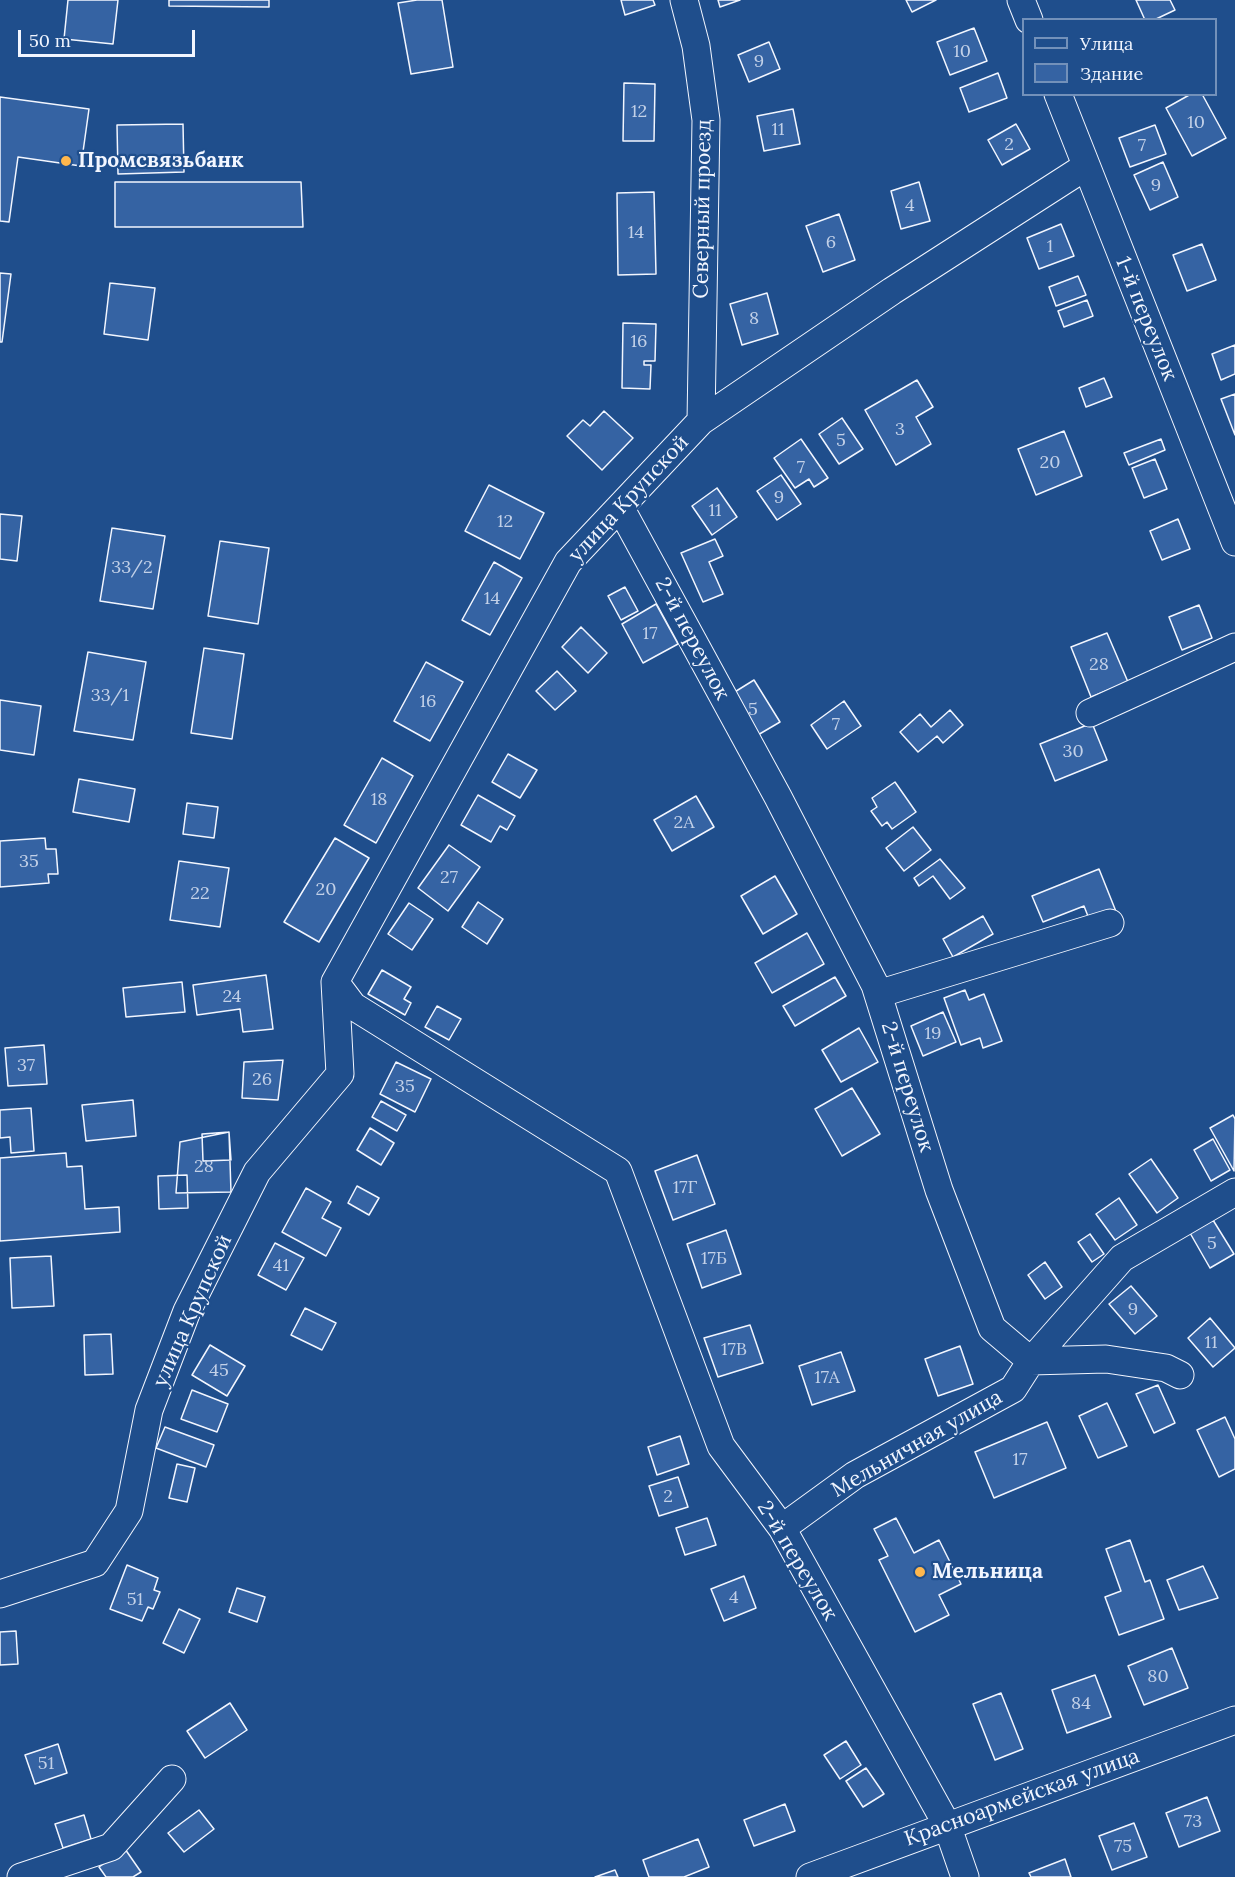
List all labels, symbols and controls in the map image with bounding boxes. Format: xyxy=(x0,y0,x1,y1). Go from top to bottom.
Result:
scale bar xyxy=(21,18,198,56)
legend xyxy=(1022,18,1217,96)
text: 50 m xyxy=(29,29,71,52)
text: Улица xyxy=(1080,32,1133,55)
house number: 10 xyxy=(953,41,971,63)
house number: 9 xyxy=(754,51,764,73)
text: Здание xyxy=(1080,62,1143,85)
house number: 12 xyxy=(631,101,647,123)
house number: 10 xyxy=(1187,112,1205,134)
street label: Северный проезд xyxy=(689,119,717,299)
house number: 11 xyxy=(771,119,785,141)
house number: 2 xyxy=(1004,134,1014,156)
house number: 7 xyxy=(1138,135,1146,157)
place label: Промсвязьбанк xyxy=(78,148,244,174)
marker: Промсвязьбанк xyxy=(59,154,73,168)
house number: 9 xyxy=(1151,175,1161,197)
house number: 4 xyxy=(905,195,915,217)
house number: 14 xyxy=(628,222,644,244)
house number: 6 xyxy=(826,232,836,254)
house number: 1 xyxy=(1047,236,1053,258)
street label: 1-й переулок xyxy=(1110,253,1182,385)
house number: 8 xyxy=(749,308,759,330)
house number: 16 xyxy=(631,331,647,353)
house number: 3 xyxy=(895,419,905,441)
street label: улица Крупской xyxy=(564,430,694,568)
house number: 5 xyxy=(836,430,846,452)
house number: 20 xyxy=(1040,452,1060,474)
house number: 7 xyxy=(797,457,805,479)
house number: 9 xyxy=(774,487,784,509)
house number: 11 xyxy=(708,500,722,522)
house number: 12 xyxy=(497,511,513,533)
house number: 33/2 xyxy=(111,557,153,579)
street label: 2-й переулок xyxy=(649,573,735,705)
house number: 14 xyxy=(484,588,500,610)
house number: 17 xyxy=(643,623,657,645)
house number: 28 xyxy=(1089,654,1109,676)
house number: 33/1 xyxy=(91,685,129,707)
house number: 16 xyxy=(420,691,436,713)
house number: 5 xyxy=(748,699,758,721)
house number: 7 xyxy=(832,714,840,736)
house number: 30 xyxy=(1062,741,1084,763)
house number: 18 xyxy=(371,789,387,811)
house number: 2А xyxy=(674,812,694,834)
house number: 35 xyxy=(19,851,39,873)
house number: 27 xyxy=(440,867,458,889)
house number: 20 xyxy=(316,879,336,901)
house number: 22 xyxy=(190,883,210,905)
house number: 24 xyxy=(222,986,242,1008)
street label: 2-й переулок xyxy=(875,1019,939,1155)
house number: 19 xyxy=(925,1023,941,1045)
house number: 37 xyxy=(17,1055,35,1077)
house number: 26 xyxy=(252,1069,272,1091)
house number: 35 xyxy=(395,1076,415,1098)
house number: 28 xyxy=(194,1156,214,1178)
house number: 17Г xyxy=(673,1177,697,1199)
street label: улица Крупской xyxy=(148,1231,238,1391)
house number: 5 xyxy=(1207,1233,1217,1255)
house number: 17Б xyxy=(701,1248,727,1270)
house number: 41 xyxy=(273,1255,289,1277)
house number: 9 xyxy=(1128,1299,1138,1321)
house number: 11 xyxy=(1204,1332,1218,1354)
house number: 17В xyxy=(721,1339,747,1361)
house number: 45 xyxy=(209,1360,229,1382)
house number: 17А xyxy=(814,1367,840,1389)
street label: Мельничная улица xyxy=(827,1385,1007,1503)
house number: 17 xyxy=(1013,1449,1027,1471)
house number: 2 xyxy=(663,1486,673,1508)
street label: 2-й переулок xyxy=(751,1497,843,1625)
place label: Мельница xyxy=(932,1559,1043,1585)
marker: Мельница xyxy=(913,1565,927,1579)
house number: 4 xyxy=(729,1587,739,1609)
house number: 51 xyxy=(127,1589,143,1611)
house number: 80 xyxy=(1147,1666,1169,1688)
house number: 84 xyxy=(1071,1693,1091,1715)
street label: Красноармейская улица xyxy=(901,1744,1143,1852)
house number: 51 xyxy=(38,1753,54,1775)
house number: 73 xyxy=(1184,1811,1202,1833)
house number: 75 xyxy=(1114,1836,1132,1858)

